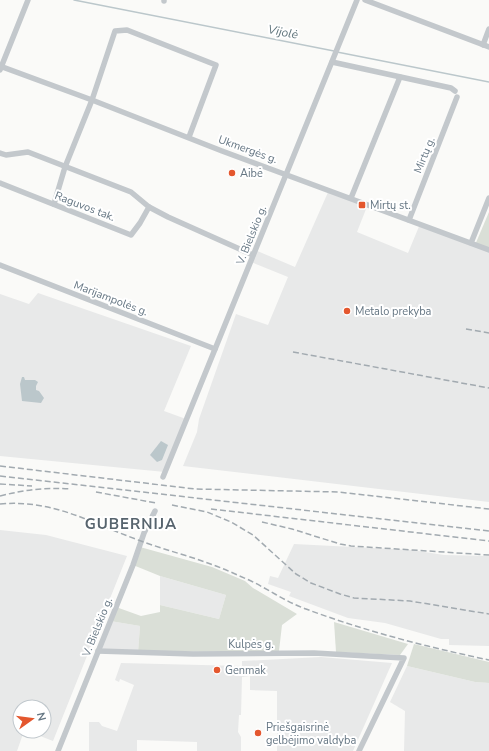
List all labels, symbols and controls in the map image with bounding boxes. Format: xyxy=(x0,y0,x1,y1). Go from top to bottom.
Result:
water label: Vijolė xyxy=(267,21,300,43)
street label: Ukmergės g. xyxy=(216,132,280,167)
street label: Mirtų g. xyxy=(410,135,439,176)
place label: Aibė xyxy=(240,166,263,181)
marker: Aibė xyxy=(227,168,237,178)
street label: Raguvos tak. xyxy=(53,188,117,225)
place label: Mirtų st. xyxy=(370,198,411,213)
marker: Mirtų st. xyxy=(357,200,367,210)
street label: V. Bielskio g. xyxy=(232,203,270,268)
street label: Marijampolės g. xyxy=(72,277,150,319)
place label: Metalo prekyba xyxy=(355,304,432,319)
marker: Metalo prekyba xyxy=(342,306,352,316)
district label: GUBERNIJA xyxy=(85,514,177,534)
street label: V. Bielskio g. xyxy=(78,595,116,660)
street label: Kulpės g. xyxy=(228,637,274,652)
place label: Genmak xyxy=(225,663,266,678)
marker: Genmak xyxy=(212,665,222,675)
north arrow xyxy=(12,699,52,739)
text: N xyxy=(33,711,49,723)
place label: Priešgaisrinė gelbėjimo valdyba xyxy=(266,720,356,748)
marker: Priešgaisrinė gelbėjimo valdyba xyxy=(253,728,263,738)

